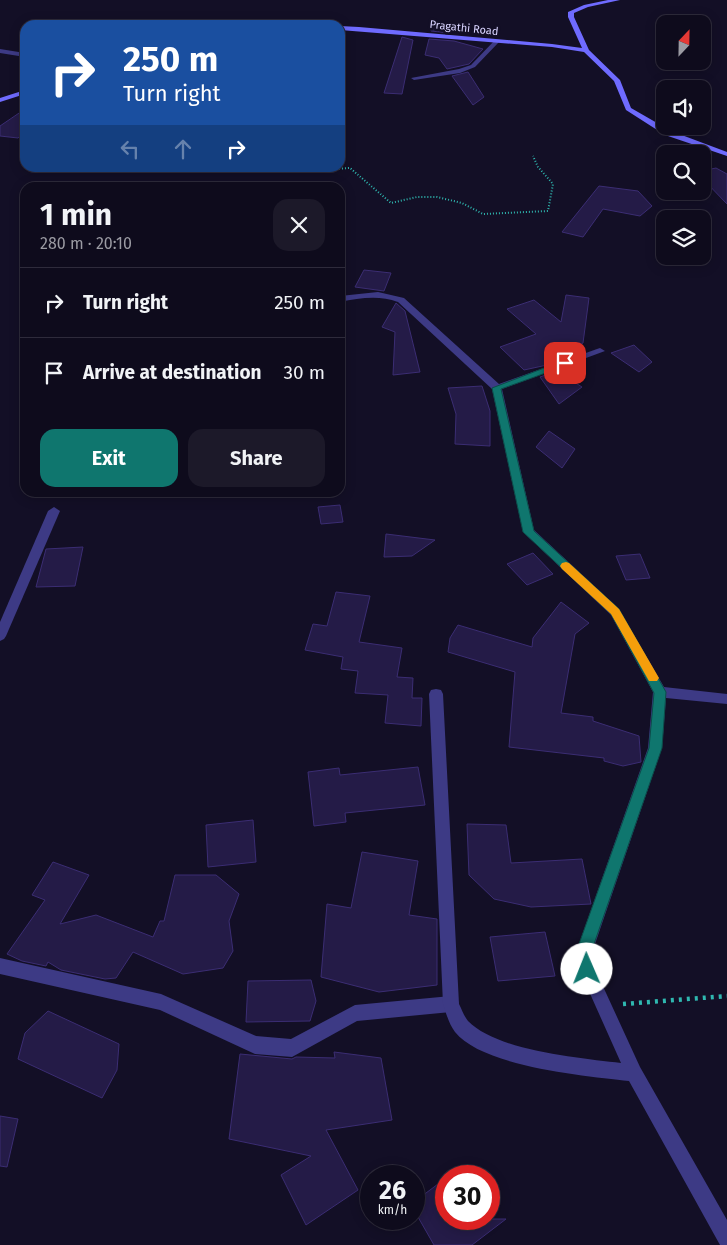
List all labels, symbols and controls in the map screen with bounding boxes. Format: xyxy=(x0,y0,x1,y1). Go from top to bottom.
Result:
north arrow xyxy=(656,15,711,70)
map controls xyxy=(656,15,711,265)
street label: Pragathi Road xyxy=(429,18,499,38)
text: 250 m xyxy=(123,38,218,80)
icon: right xyxy=(40,40,105,105)
text: Turn right xyxy=(123,80,220,107)
button: sound xyxy=(656,80,711,135)
icon: left xyxy=(116,135,144,163)
icon: ahead xyxy=(169,135,197,163)
icon: right xyxy=(222,135,250,163)
button: search xyxy=(656,145,711,200)
text: 1 min xyxy=(40,197,112,233)
button: close xyxy=(273,199,325,251)
button: layers xyxy=(656,210,711,265)
text: 280 m · 20:10 xyxy=(40,234,132,253)
icon: right xyxy=(40,289,68,317)
text: Turn right xyxy=(83,291,168,314)
text: 250 m xyxy=(274,291,325,314)
pin xyxy=(544,342,586,384)
icon: arrive xyxy=(551,349,579,377)
icon: arrive xyxy=(40,359,68,387)
text: Arrive at destination xyxy=(83,361,262,384)
text: 30 m xyxy=(284,361,325,384)
button: Exit xyxy=(40,429,178,487)
button: Share xyxy=(188,429,325,487)
position arrow xyxy=(560,942,612,994)
speed limit sign: 30 xyxy=(435,1165,500,1230)
text: 26 xyxy=(379,1176,406,1206)
text: km/h xyxy=(378,1203,407,1217)

